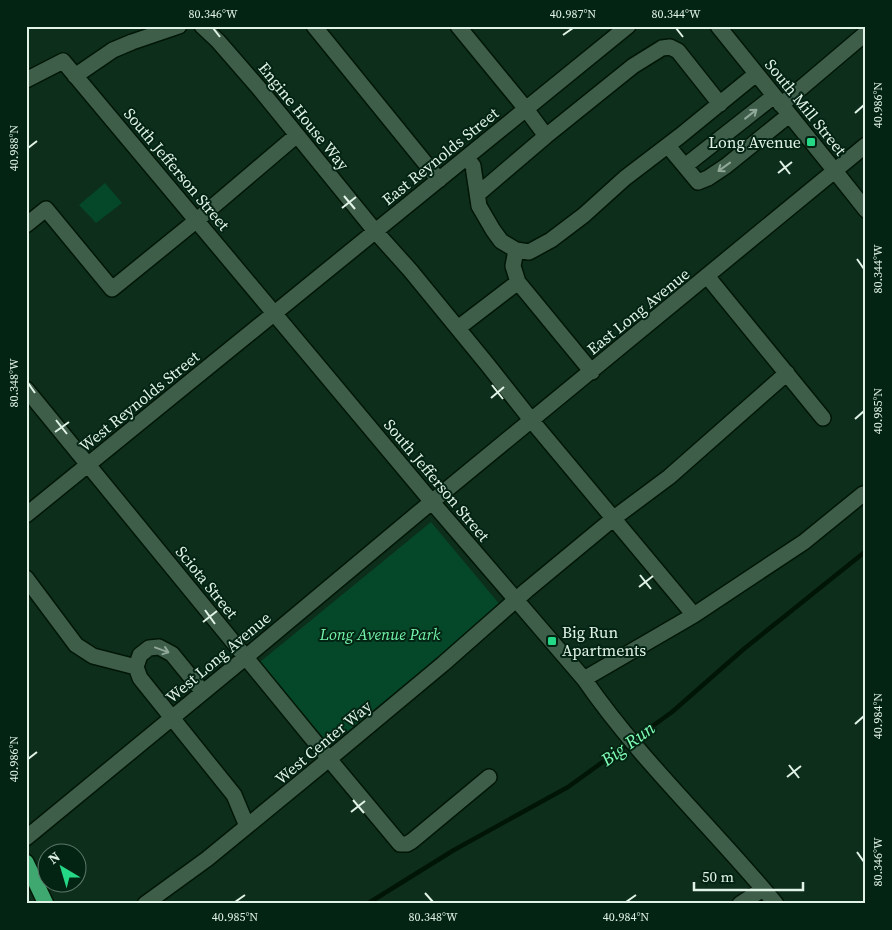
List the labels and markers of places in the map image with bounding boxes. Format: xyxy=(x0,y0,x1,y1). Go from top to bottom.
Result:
place label: Long Avenue xyxy=(708,131,801,153)
marker: Long Avenue xyxy=(805,136,817,148)
place label: Big Run Apartments xyxy=(562,621,646,661)
marker: Big Run Apartments xyxy=(546,635,558,647)

